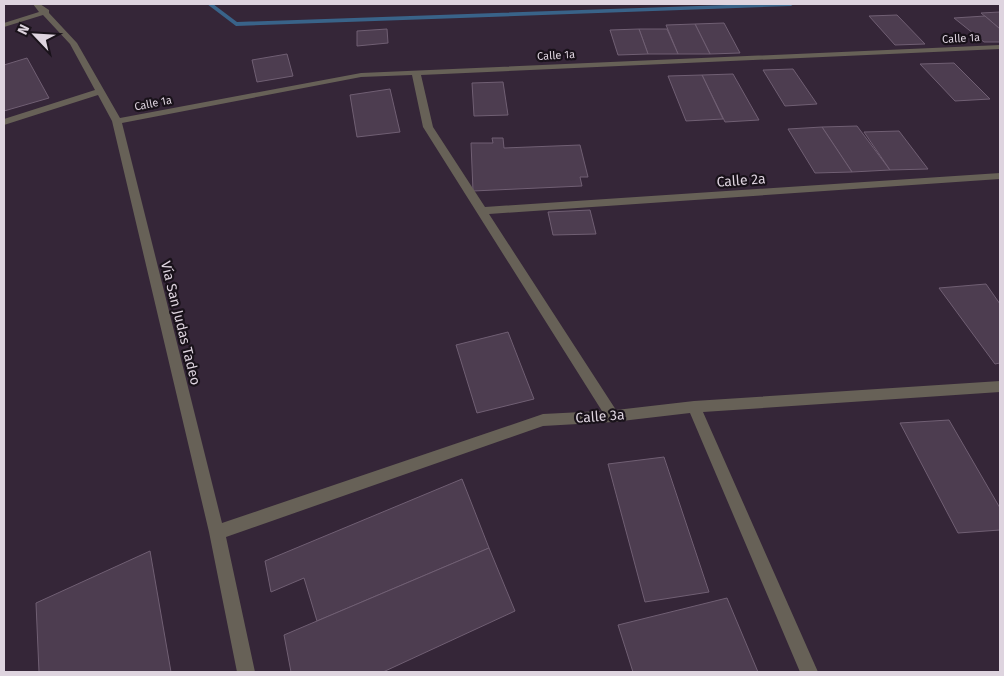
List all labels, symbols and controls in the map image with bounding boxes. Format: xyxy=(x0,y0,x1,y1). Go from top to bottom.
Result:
north arrow xyxy=(10,10,60,60)
text: N xyxy=(14,22,33,38)
street label: Calle 1a xyxy=(942,31,980,46)
street label: Calle 1a xyxy=(537,48,575,63)
street label: Calle 1a xyxy=(133,93,173,113)
street label: Calle 2a xyxy=(716,170,766,191)
street label: Vía San Judas Tadeo xyxy=(157,259,204,387)
street label: Calle 3a xyxy=(575,406,625,427)

